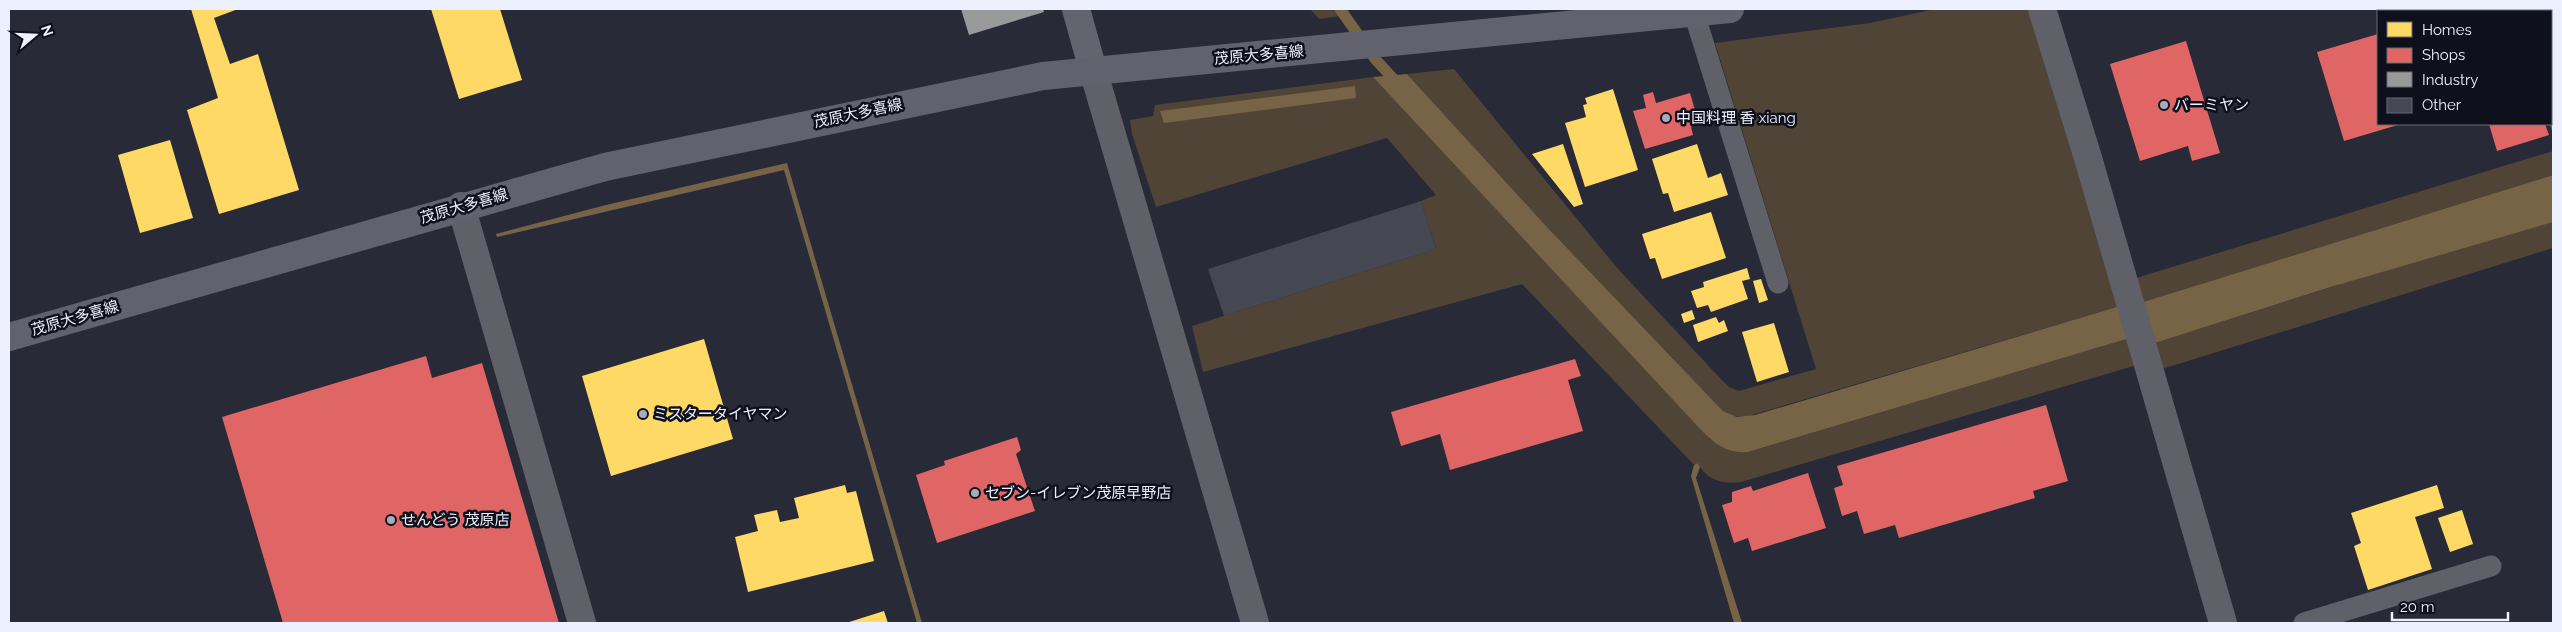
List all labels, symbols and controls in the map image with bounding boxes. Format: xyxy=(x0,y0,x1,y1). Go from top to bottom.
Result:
north arrow xyxy=(10,10,60,60)
legend xyxy=(2377,10,2552,125)
text: Homes xyxy=(2422,21,2472,39)
text: N xyxy=(38,23,57,38)
street label: 茂原大多喜線 xyxy=(1213,42,1305,68)
text: Shops xyxy=(2422,46,2465,64)
text: Industry xyxy=(2422,71,2478,89)
street label: 茂原大多喜線 xyxy=(812,95,904,131)
place label: バーミヤン xyxy=(2174,96,2249,114)
text: Other xyxy=(2422,96,2462,114)
marker: バーミヤン xyxy=(2158,99,2170,111)
place label: 中国料理 香 xiang xyxy=(1676,109,1796,127)
marker: 中国料理 香 xiang xyxy=(1660,112,1672,124)
street label: 茂原大多喜線 xyxy=(418,185,510,227)
street label: 茂原大多喜線 xyxy=(29,297,121,339)
place label: ミスタータイヤマン xyxy=(653,405,788,423)
marker: ミスタータイヤマン xyxy=(637,408,649,420)
place label: セブン-イレブン茂原早野店 xyxy=(985,484,1171,502)
marker: セブン-イレブン茂原早野店 xyxy=(969,487,981,499)
place label: せんどう 茂原店 xyxy=(401,511,509,529)
marker: せんどう 茂原店 xyxy=(385,514,397,526)
scale bar xyxy=(2392,590,2508,622)
text: 20 m xyxy=(2400,598,2435,616)

